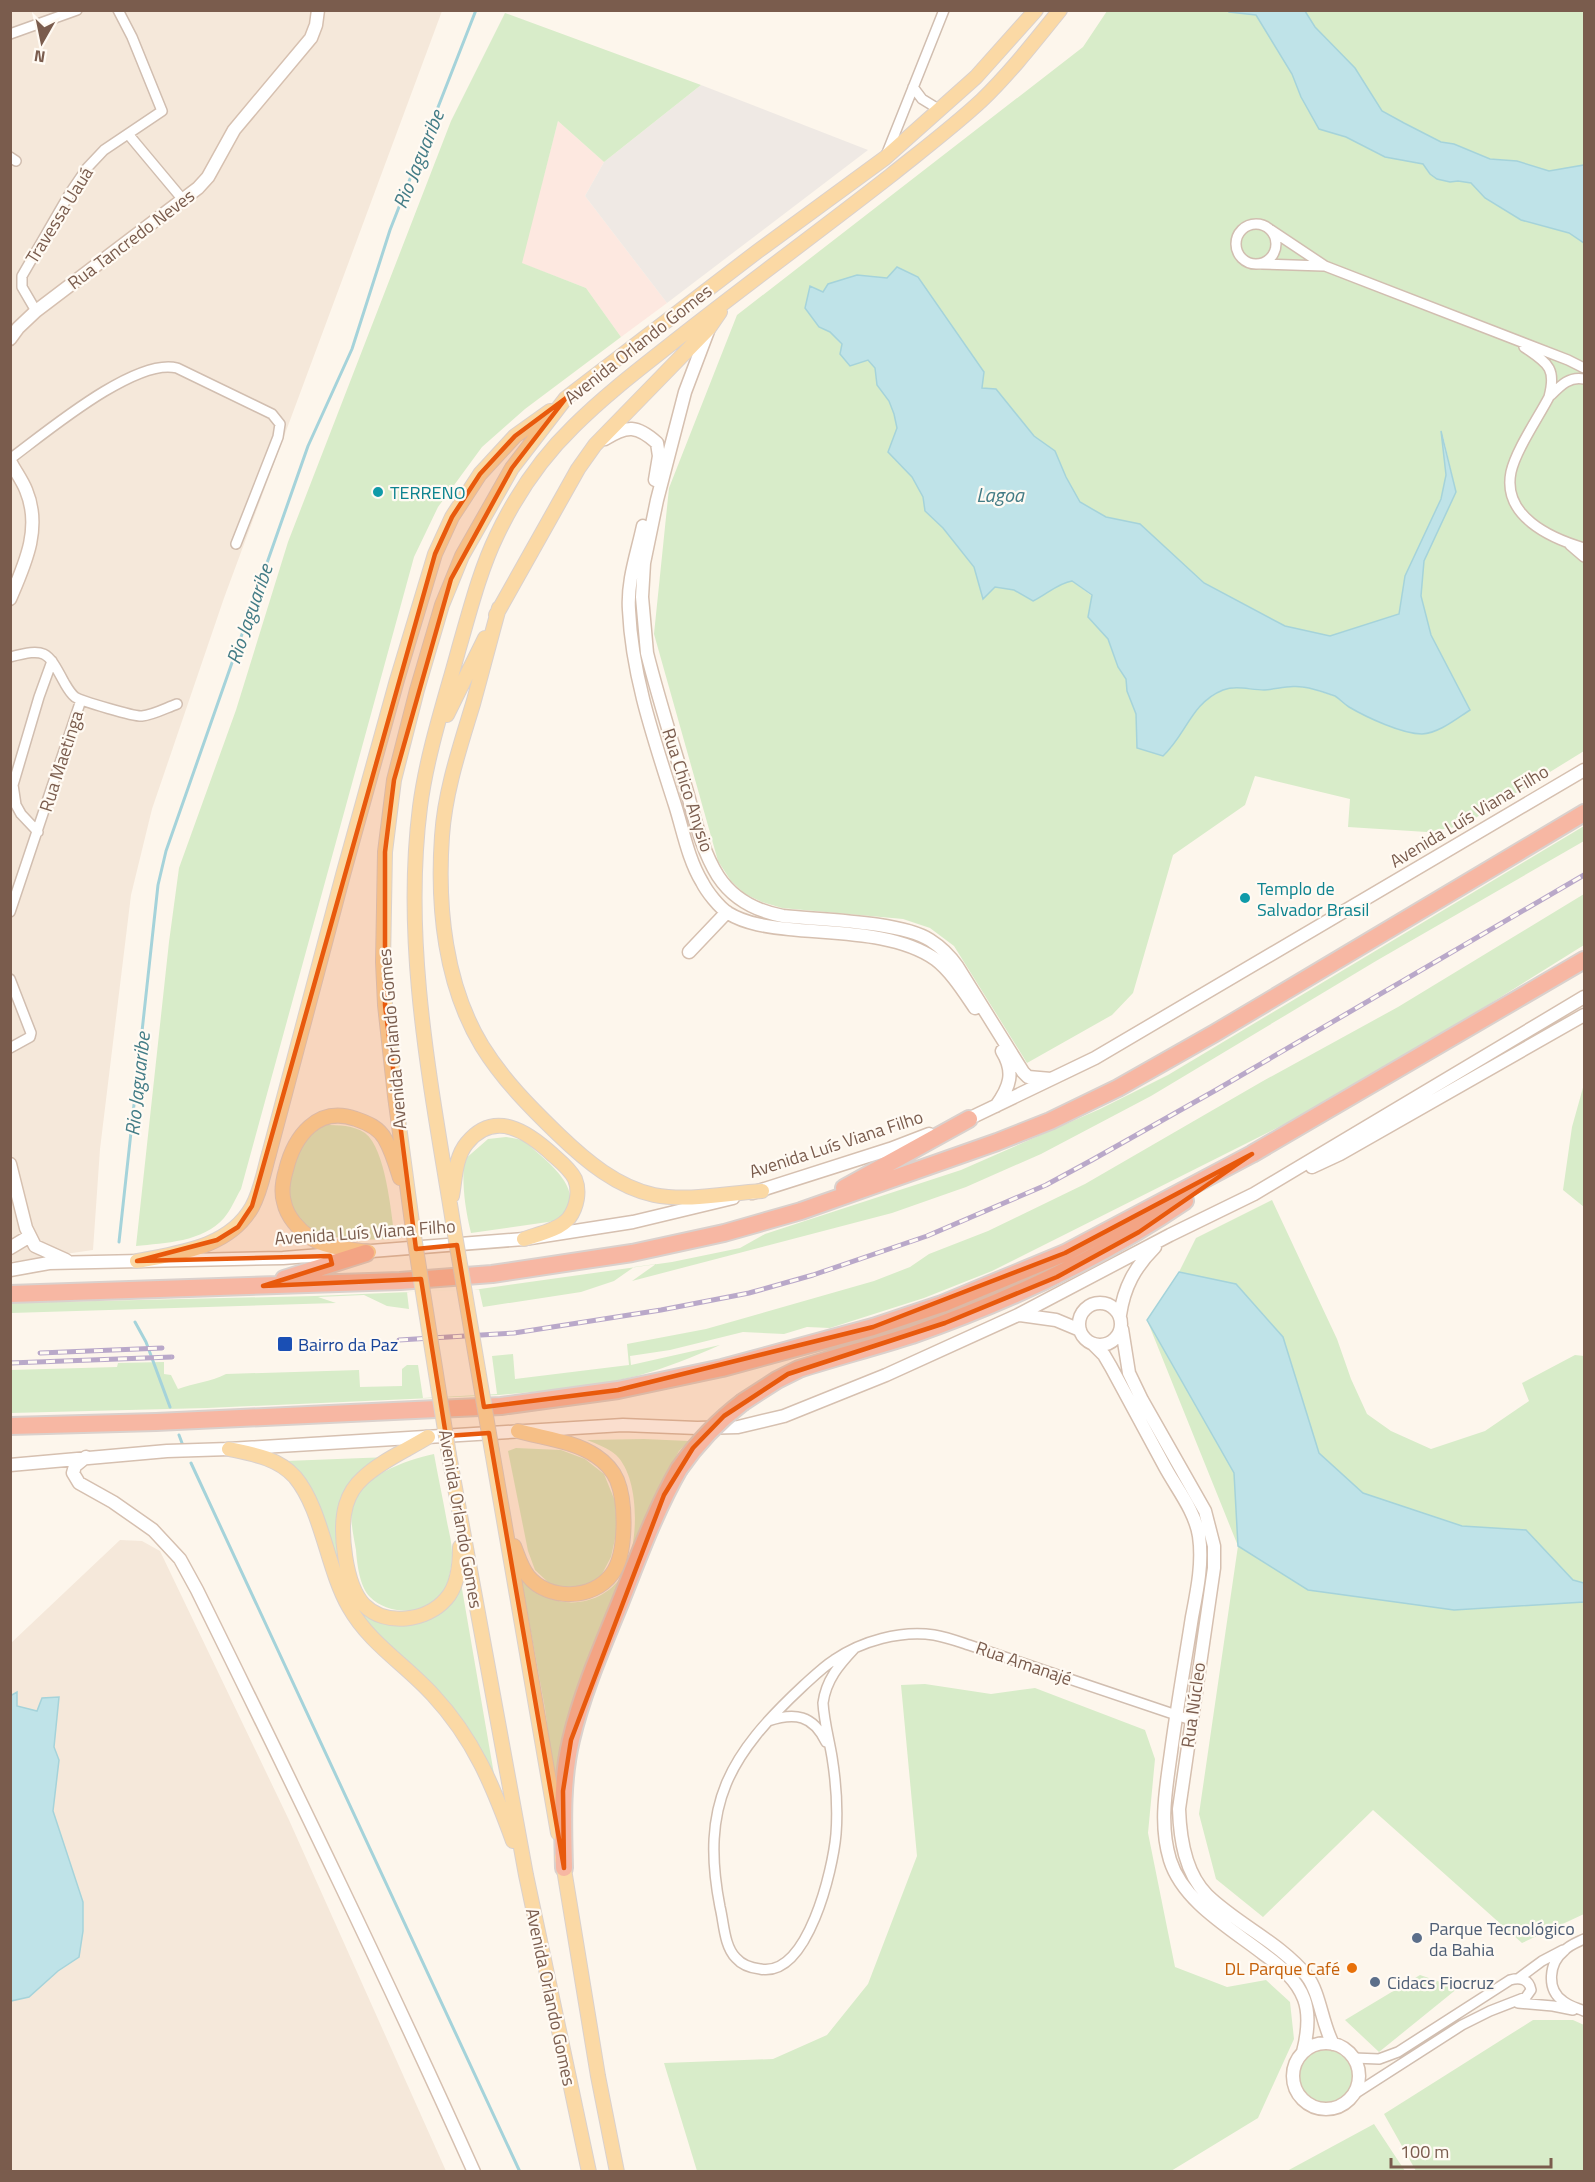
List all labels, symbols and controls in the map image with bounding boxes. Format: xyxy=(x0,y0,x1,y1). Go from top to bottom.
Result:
north arrow xyxy=(12,12,72,72)
text: N xyxy=(32,44,47,70)
water label: Rio Jaguaribe xyxy=(384,103,452,213)
street label: Travessa Uauá xyxy=(19,161,99,269)
street label: Rua Tancredo Neves xyxy=(62,182,200,296)
street label: Avenida Orlando Gomes xyxy=(558,278,718,410)
place label: TERRENO xyxy=(390,479,466,506)
water label: Lagoa xyxy=(976,479,1025,510)
marker: TERRENO xyxy=(371,485,385,499)
water label: Rio Jaguaribe xyxy=(217,558,281,668)
street label: Rua Maetinga xyxy=(32,707,90,815)
street label: Rua Chico Anysio xyxy=(655,725,721,855)
street label: Avenida Luís Viana Filho xyxy=(1384,758,1554,874)
place label: Templo de Salvador Brasil xyxy=(1257,875,1369,923)
marker: Templo de Salvador Brasil xyxy=(1238,891,1252,905)
street label: Avenida Orlando Gomes xyxy=(371,948,413,1130)
water label: Rio Jaguaribe xyxy=(116,1029,158,1137)
street label: Avenida Luís Viana Filho xyxy=(746,1103,926,1185)
street label: Avenida Luís Viana Filho xyxy=(274,1212,456,1252)
place label: Bairro da Paz xyxy=(298,1331,398,1358)
marker: Bairro da Paz xyxy=(276,1335,294,1353)
street label: Avenida Orlando Gomes xyxy=(432,1427,490,1611)
street label: Rua Amanajé xyxy=(972,1634,1076,1692)
street label: Rua Núcleo xyxy=(1174,1661,1212,1749)
street label: Avenida Orlando Gomes xyxy=(519,1906,583,2088)
place label: Parque Tecnológico da Bahia xyxy=(1429,1915,1575,1963)
marker: Parque Tecnológico da Bahia xyxy=(1410,1931,1424,1945)
place label: DL Parque Café xyxy=(1224,1955,1340,1982)
marker: DL Parque Café xyxy=(1345,1961,1359,1975)
place label: Cidacs Fiocruz xyxy=(1387,1969,1494,1996)
marker: Cidacs Fiocruz xyxy=(1368,1975,1382,1989)
scale bar xyxy=(1391,2131,1552,2169)
text: 100 m xyxy=(1400,2138,1449,2165)

